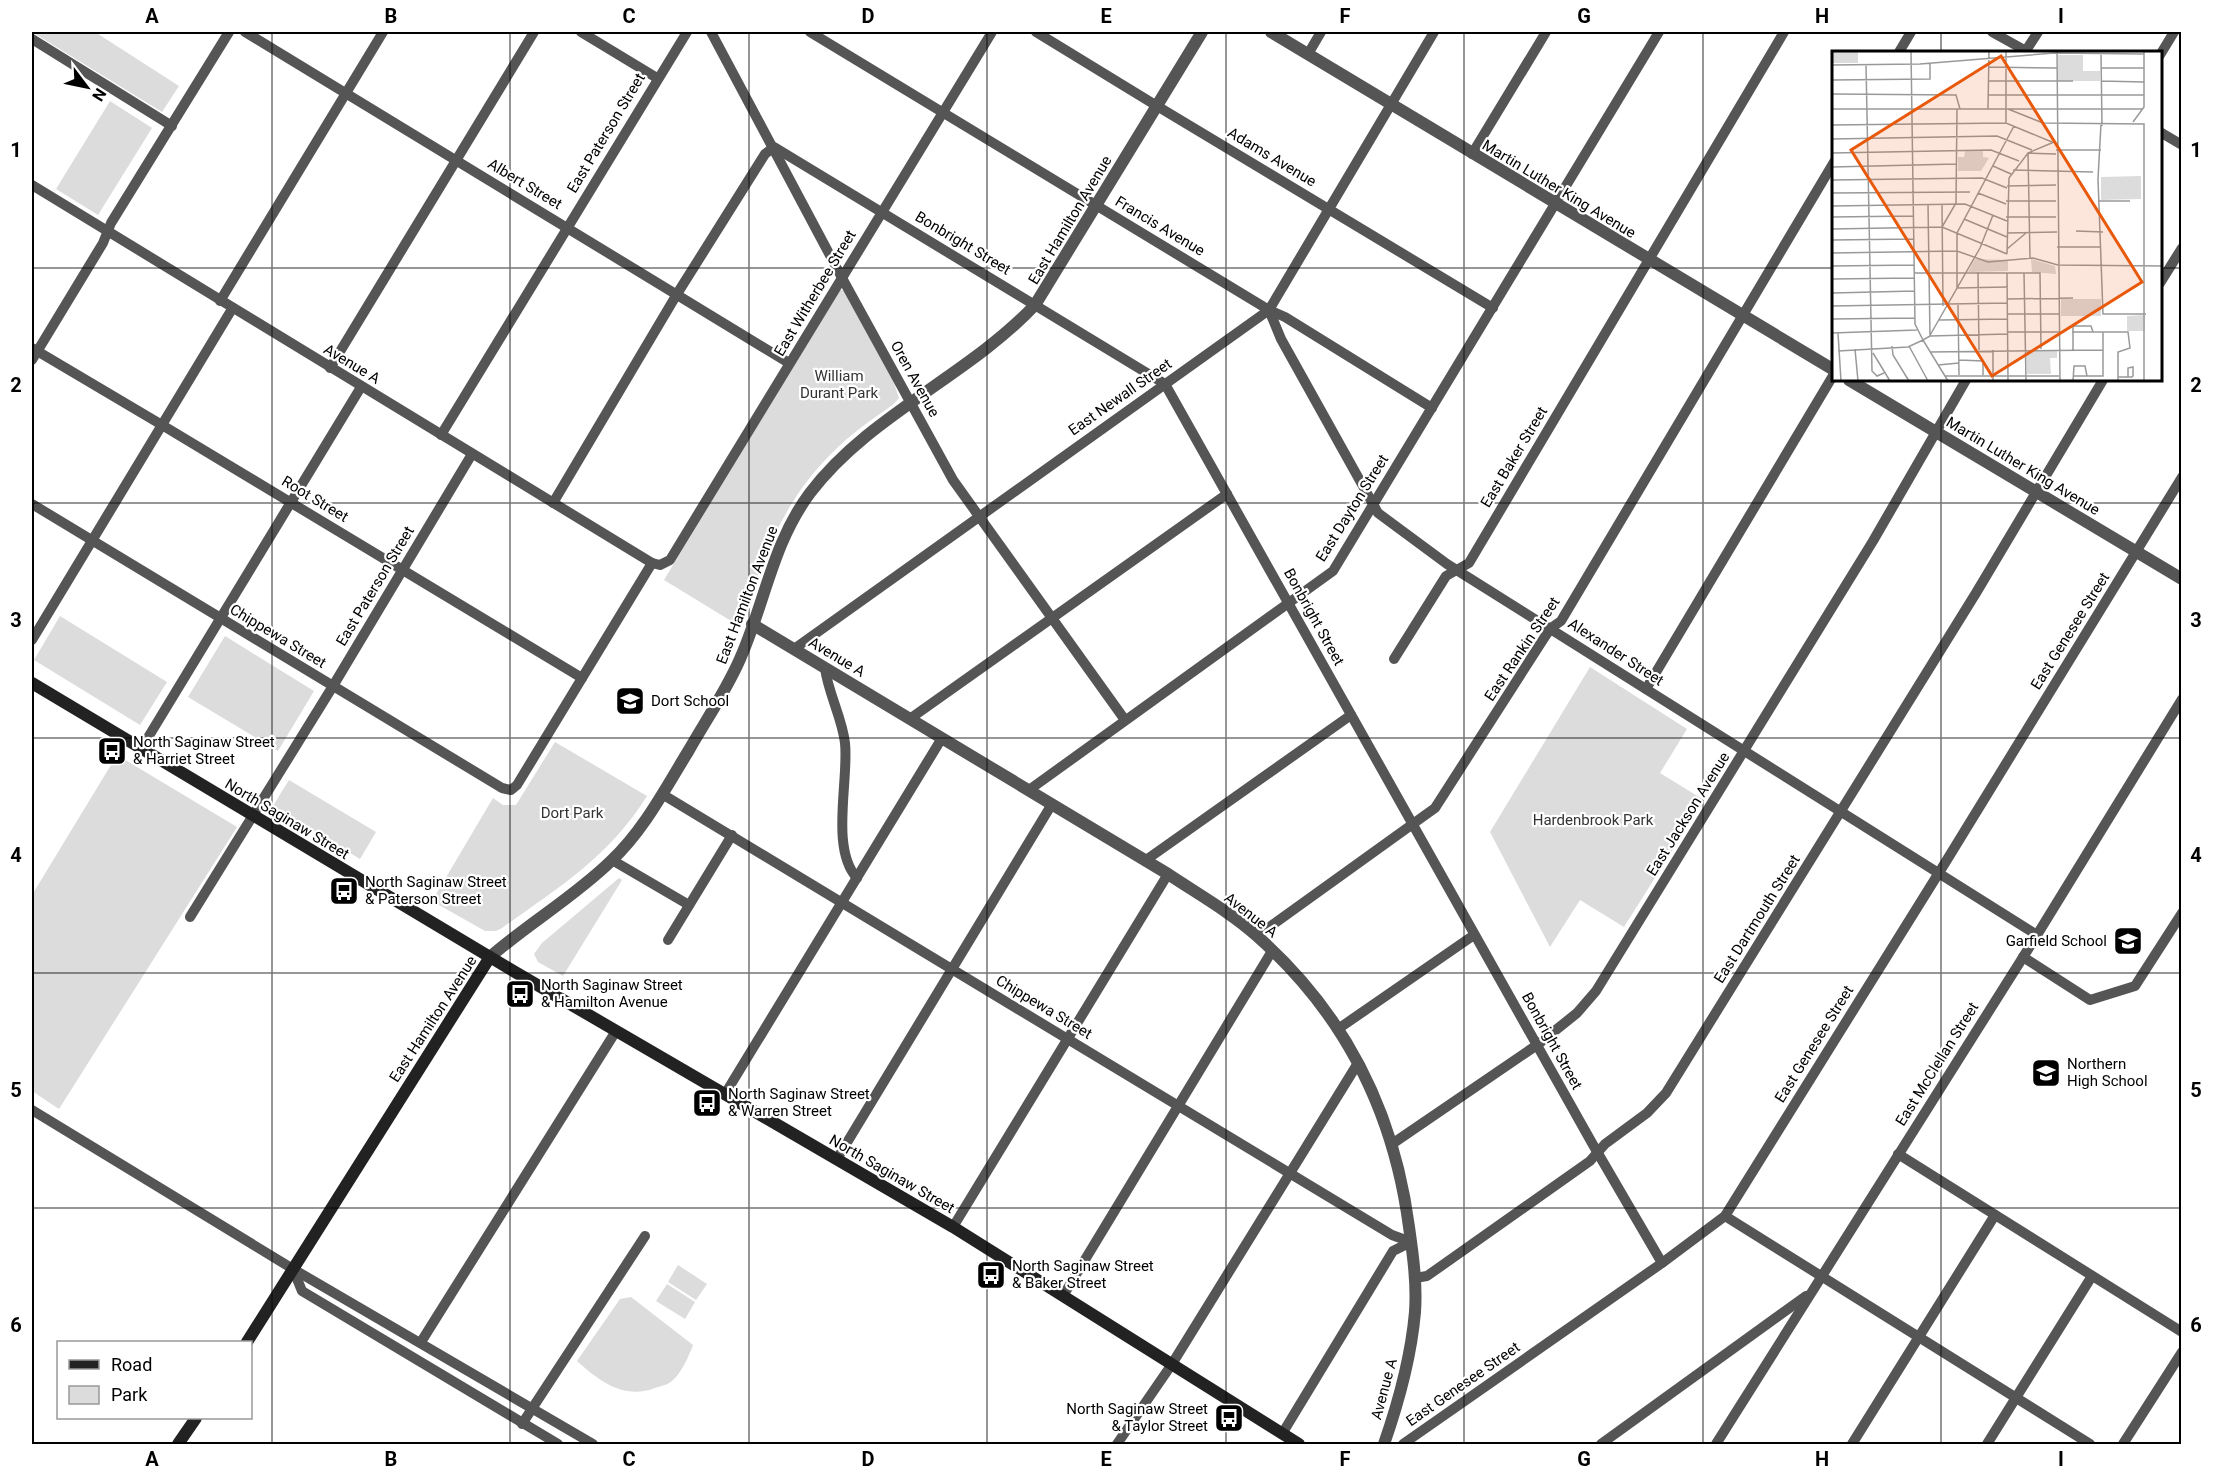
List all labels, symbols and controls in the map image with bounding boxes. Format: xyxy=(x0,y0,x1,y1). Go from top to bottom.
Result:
text: A xyxy=(145,4,159,28)
text: B xyxy=(385,4,397,28)
text: C xyxy=(622,4,636,28)
text: D xyxy=(862,4,875,28)
text: E xyxy=(1100,4,1112,28)
text: F xyxy=(1340,4,1351,28)
text: G xyxy=(1577,4,1591,28)
text: H xyxy=(1815,4,1829,28)
text: I xyxy=(2058,4,2064,28)
inset map xyxy=(1832,51,2162,381)
north arrow xyxy=(57,57,117,117)
street label: East Paterson Street xyxy=(563,70,649,196)
text: N xyxy=(88,85,110,105)
street label: Adams Avenue xyxy=(1224,124,1320,191)
street label: Martin Luther King Avenue xyxy=(1479,136,1639,242)
text: 1 xyxy=(10,138,22,162)
text: 1 xyxy=(2190,138,2202,162)
street label: East Hamilton Avenue xyxy=(1024,152,1116,288)
street label: Albert Street xyxy=(485,155,565,213)
street label: Francis Avenue xyxy=(1112,192,1208,260)
street label: Bonbright Street xyxy=(912,207,1014,279)
street label: East Witherbee Street xyxy=(770,227,860,359)
street label: Oren Avenue xyxy=(887,338,943,420)
street label: Avenue A xyxy=(321,340,384,388)
street label: East Newall Street xyxy=(1065,355,1175,439)
park label: William Durant Park xyxy=(800,367,878,402)
text: 2 xyxy=(10,373,22,397)
text: 2 xyxy=(2190,373,2202,397)
street label: East Baker Street xyxy=(1477,403,1551,511)
street label: Martin Luther King Avenue xyxy=(1943,413,2103,519)
street label: East Dayton Street xyxy=(1312,451,1392,565)
street label: Root Street xyxy=(278,472,352,526)
street label: East Paterson Street xyxy=(332,523,418,649)
street label: East Hamilton Avenue xyxy=(712,523,782,667)
street label: Bonbright Street xyxy=(1280,565,1348,669)
street label: East Genesee Street xyxy=(2027,569,2113,693)
street label: East Rankin Street xyxy=(1481,594,1564,704)
street label: Chippewa Street xyxy=(227,600,330,672)
text: 3 xyxy=(10,608,22,632)
text: 3 xyxy=(2190,608,2202,632)
street label: Alexander Street xyxy=(1565,614,1667,690)
street label: Avenue A xyxy=(806,633,869,681)
school or university icon: Dort School xyxy=(614,685,646,717)
place label: Dort School xyxy=(651,692,729,710)
place label: North Saginaw Street & Harriet Street xyxy=(133,733,275,768)
bus stop icon: North Saginaw Street & Harriet Street xyxy=(96,735,128,767)
street label: East Jackson Avenue xyxy=(1643,749,1733,879)
street label: North Saginaw Street xyxy=(222,775,352,863)
park label: Dort Park xyxy=(541,804,604,822)
park label: Hardenbrook Park xyxy=(1533,811,1654,829)
text: 4 xyxy=(10,843,22,867)
text: 4 xyxy=(2190,843,2202,867)
street label: East Dartmouth Street xyxy=(1710,851,1804,986)
place label: North Saginaw Street & Paterson Street xyxy=(365,873,507,908)
bus stop icon: North Saginaw Street & Paterson Street xyxy=(328,875,360,907)
street label: Avenue A xyxy=(1221,889,1281,941)
school or university icon: Garfield School xyxy=(2112,925,2144,957)
place label: Garfield School xyxy=(2006,932,2107,950)
street label: East Hamilton Avenue xyxy=(385,953,481,1085)
street label: Chippewa Street xyxy=(993,971,1096,1043)
place label: North Saginaw Street & Hamilton Avenue xyxy=(541,976,683,1011)
bus stop icon: North Saginaw Street & Hamilton Avenue xyxy=(504,978,536,1010)
street label: East Genesee Street xyxy=(1771,982,1857,1106)
street label: Bonbright Street xyxy=(1518,989,1586,1093)
street label: East McClellan Street xyxy=(1892,999,1982,1129)
place label: Northern High School xyxy=(2067,1055,2148,1090)
school or university icon: Northern High School xyxy=(2030,1057,2062,1089)
text: 5 xyxy=(10,1078,22,1102)
text: 5 xyxy=(2190,1078,2202,1102)
place label: North Saginaw Street & Warren Street xyxy=(728,1085,870,1120)
bus stop icon: North Saginaw Street & Warren Street xyxy=(691,1087,723,1119)
street label: North Saginaw Street xyxy=(826,1131,958,1217)
place label: North Saginaw Street & Baker Street xyxy=(1012,1257,1154,1292)
bus stop icon: North Saginaw Street & Baker Street xyxy=(975,1259,1007,1291)
text: 6 xyxy=(10,1313,22,1337)
text: 6 xyxy=(2190,1313,2202,1337)
street label: East Genesee Street xyxy=(1403,1338,1523,1430)
legend xyxy=(57,1341,252,1419)
text: Road xyxy=(111,1354,152,1375)
street label: Avenue A xyxy=(1367,1356,1401,1422)
text: Park xyxy=(111,1384,148,1405)
place label: North Saginaw Street & Taylor Street xyxy=(1066,1400,1208,1435)
bus stop icon: North Saginaw Street & Taylor Street xyxy=(1213,1402,1245,1434)
text: A xyxy=(145,1447,159,1471)
text: B xyxy=(385,1447,397,1471)
text: C xyxy=(622,1447,636,1471)
text: D xyxy=(862,1447,875,1471)
text: E xyxy=(1100,1447,1112,1471)
text: F xyxy=(1340,1447,1351,1471)
text: G xyxy=(1577,1447,1591,1471)
text: H xyxy=(1815,1447,1829,1471)
text: I xyxy=(2058,1447,2064,1471)

